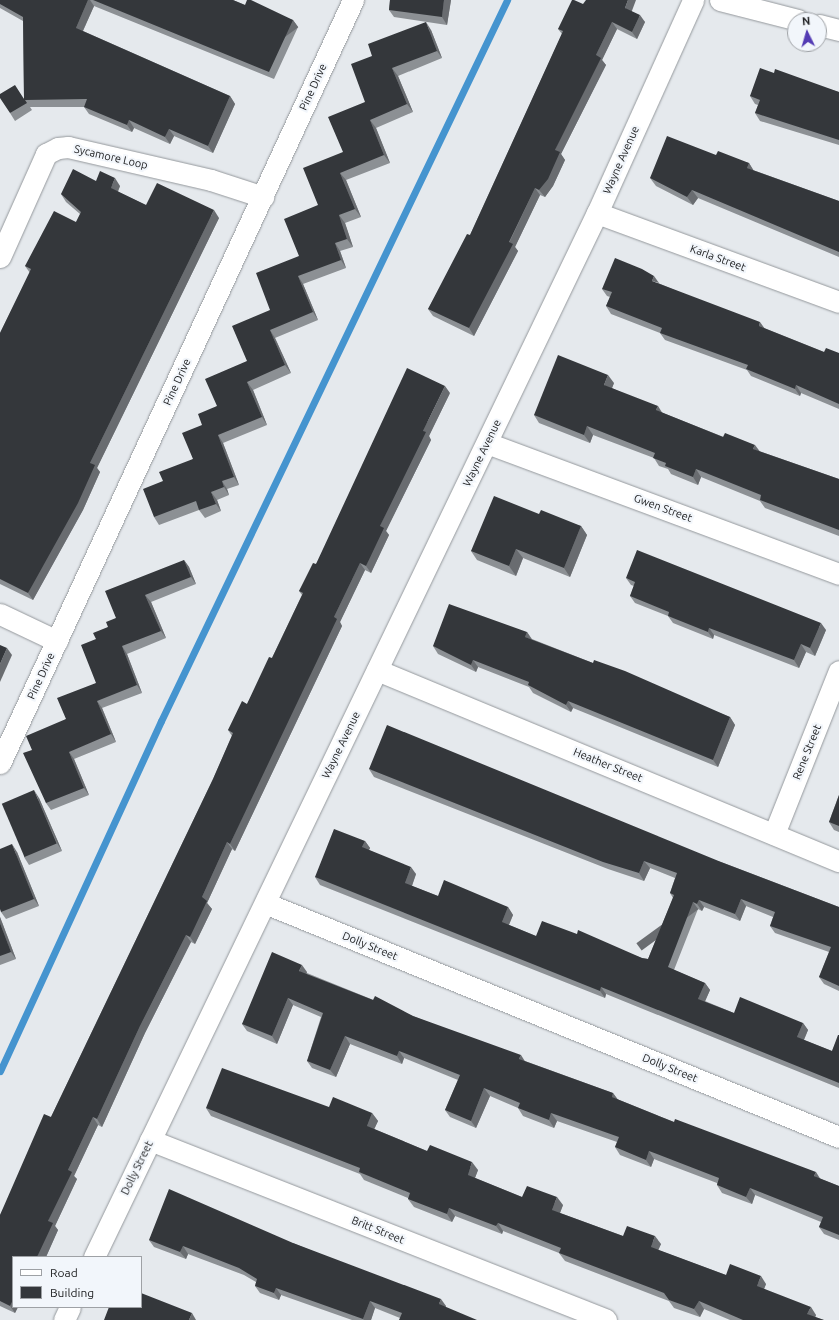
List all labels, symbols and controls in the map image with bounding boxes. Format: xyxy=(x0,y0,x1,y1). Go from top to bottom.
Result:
north arrow xyxy=(787,12,827,52)
text: N xyxy=(801,15,811,27)
street label: Pine Drive xyxy=(296,61,330,113)
street label: Wayne Avenue xyxy=(600,124,642,196)
street label: Sycamore Loop xyxy=(73,142,149,172)
street label: Karla Street xyxy=(688,242,748,274)
street label: Pine Drive xyxy=(160,356,194,408)
street label: Wayne Avenue xyxy=(460,417,504,489)
street label: Gwen Street xyxy=(632,491,694,525)
street label: Pine Drive xyxy=(24,650,58,702)
street label: Wayne Avenue xyxy=(319,709,363,781)
street label: Rene Street xyxy=(790,722,824,782)
street label: Heather Street xyxy=(571,745,645,785)
street label: Dolly Street xyxy=(340,929,400,963)
street label: Dolly Street xyxy=(640,1051,700,1085)
street label: Dolly Street xyxy=(118,1139,156,1197)
street label: Britt Street xyxy=(350,1213,406,1247)
legend xyxy=(12,1256,142,1308)
text: Road xyxy=(50,1266,78,1279)
text: Building xyxy=(50,1286,94,1299)

